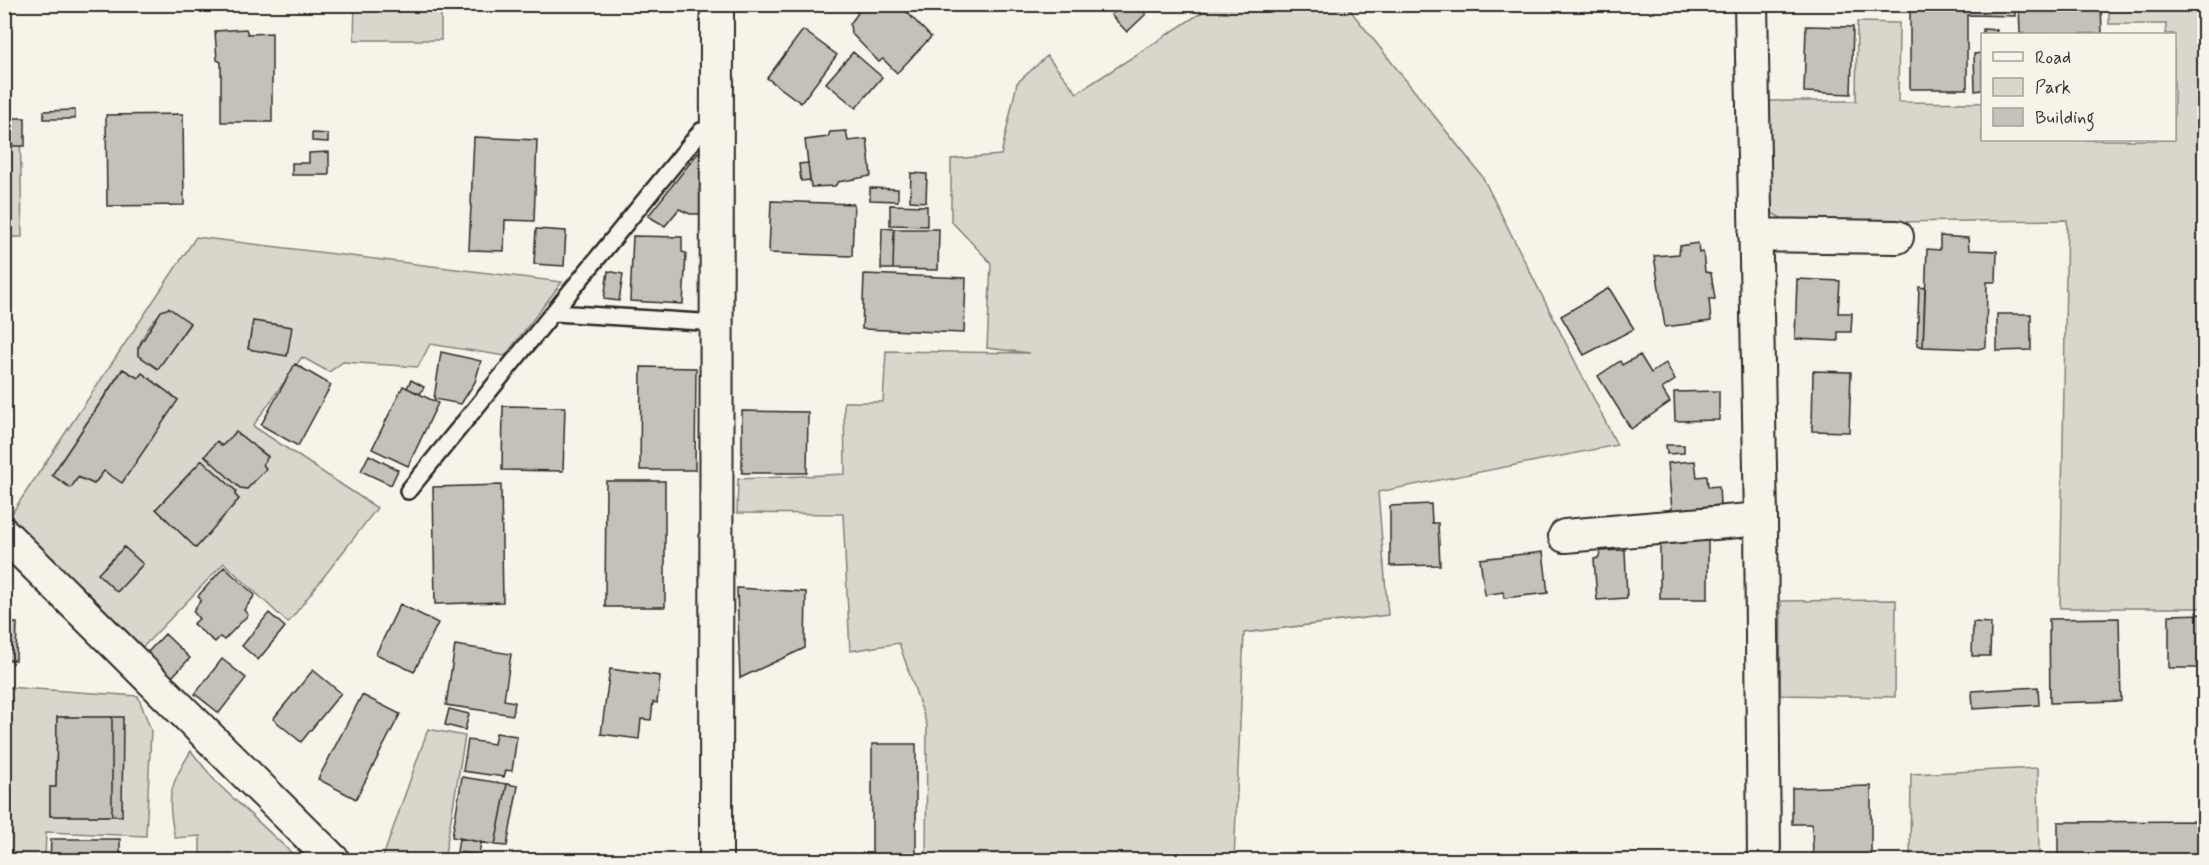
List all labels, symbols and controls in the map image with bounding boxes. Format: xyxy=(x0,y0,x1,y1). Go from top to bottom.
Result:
legend xyxy=(1981,33,2176,141)
text: Road xyxy=(2035,46,2071,70)
text: Park xyxy=(2035,76,2071,100)
text: Building xyxy=(2035,106,2095,132)

